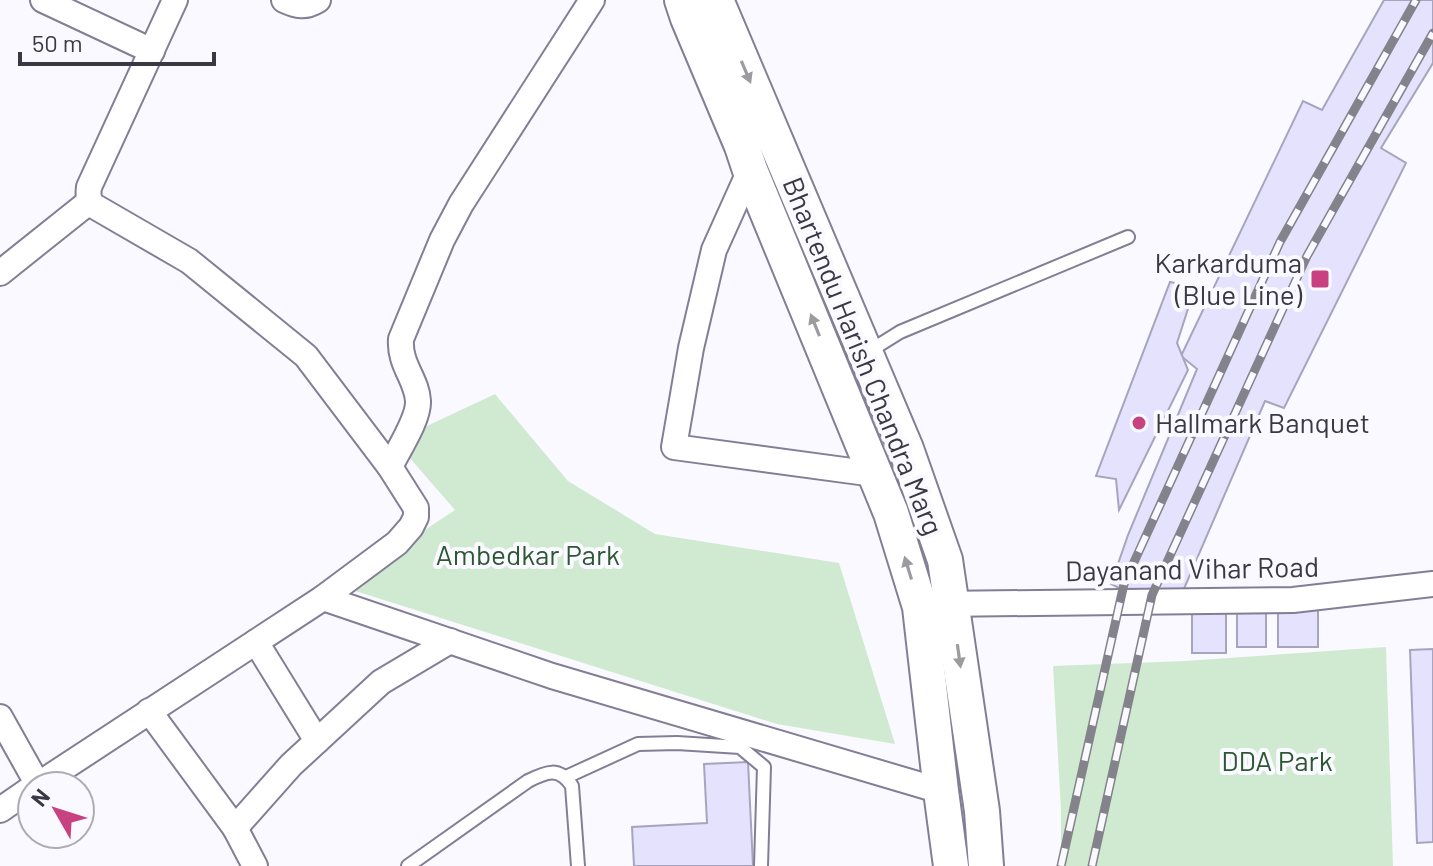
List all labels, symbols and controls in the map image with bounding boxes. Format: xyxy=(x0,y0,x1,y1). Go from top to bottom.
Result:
scale bar xyxy=(20,16,214,66)
text: 50 m xyxy=(32,28,83,57)
one-way arrow xyxy=(740,60,753,84)
street label: Bhartendu Harish Chandra Marg xyxy=(776,172,951,540)
place label: Karkarduma (Blue Line) xyxy=(1154,245,1303,311)
marker: Karkarduma (Blue Line) xyxy=(1309,268,1331,290)
one-way arrow xyxy=(808,313,821,337)
place label: Hallmark Banquet xyxy=(1155,405,1370,439)
marker: Hallmark Banquet xyxy=(1130,414,1148,432)
park label: Ambedkar Park xyxy=(436,537,620,571)
street label: Dayanand Vihar Road xyxy=(1065,549,1319,587)
one-way arrow xyxy=(901,555,914,579)
one-way arrow xyxy=(953,643,966,668)
park label: DDA Park xyxy=(1221,743,1333,777)
north arrow xyxy=(16,770,96,850)
text: N xyxy=(25,783,54,811)

